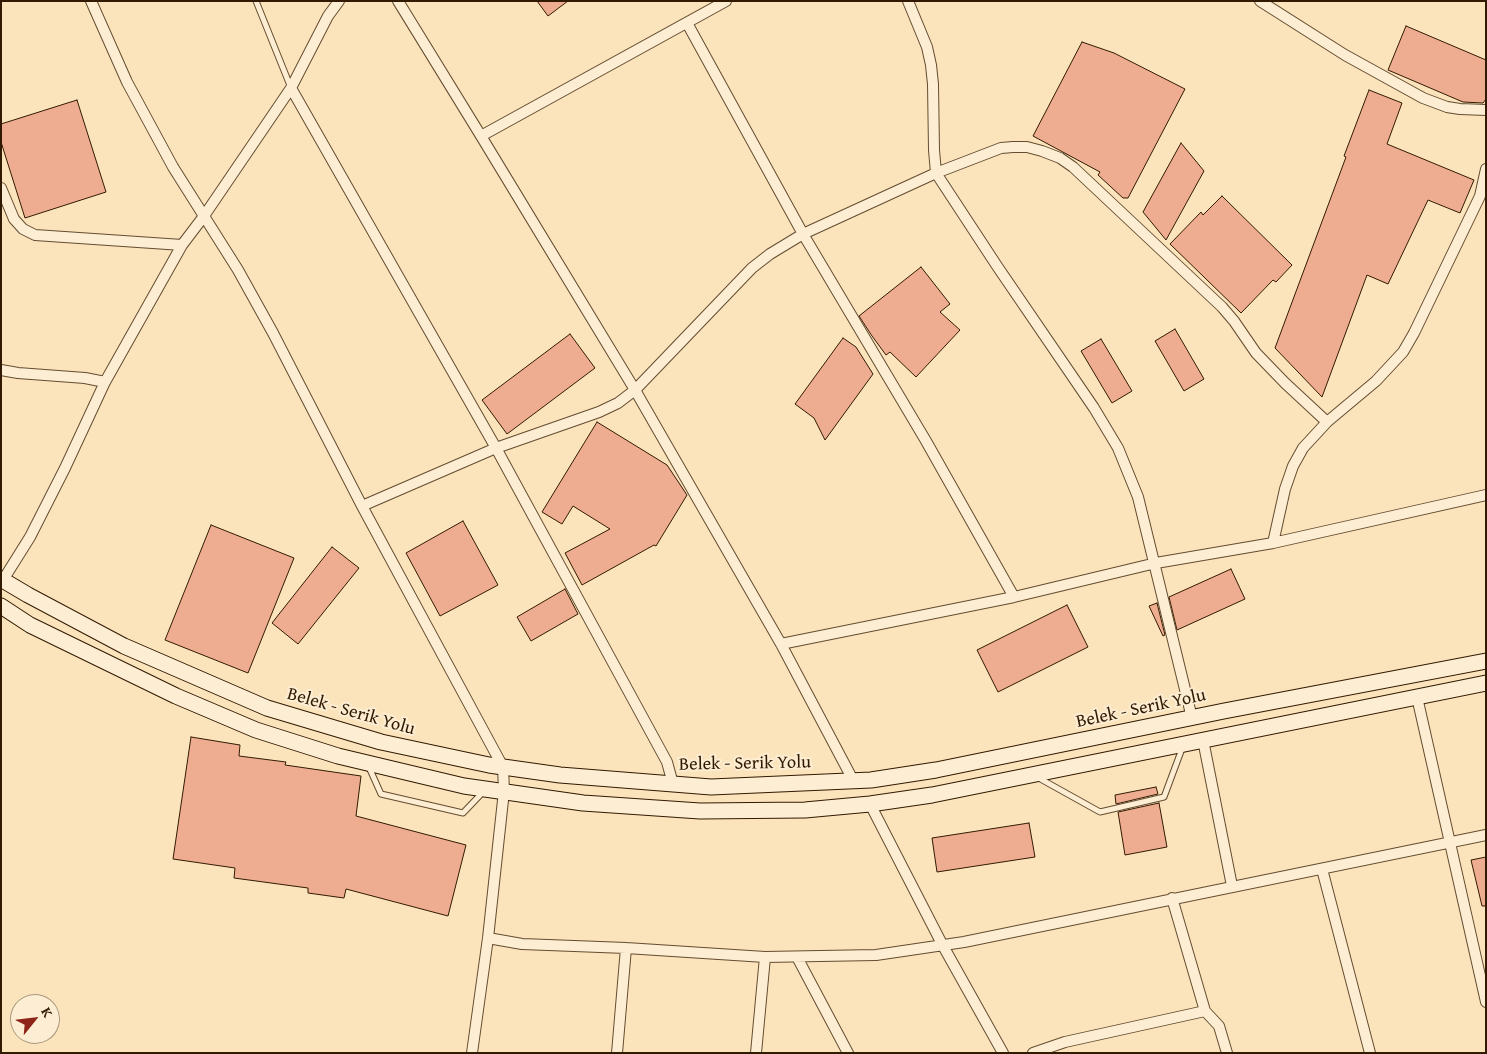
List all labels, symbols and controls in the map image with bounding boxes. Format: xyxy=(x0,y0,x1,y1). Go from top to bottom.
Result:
street label: Belek - Serik Yolu xyxy=(285,683,417,741)
street label: Belek - Serik Yolu xyxy=(1074,685,1208,733)
street label: Belek - Serik Yolu xyxy=(679,752,811,776)
north arrow xyxy=(10,994,60,1044)
text: K xyxy=(36,1003,58,1021)

